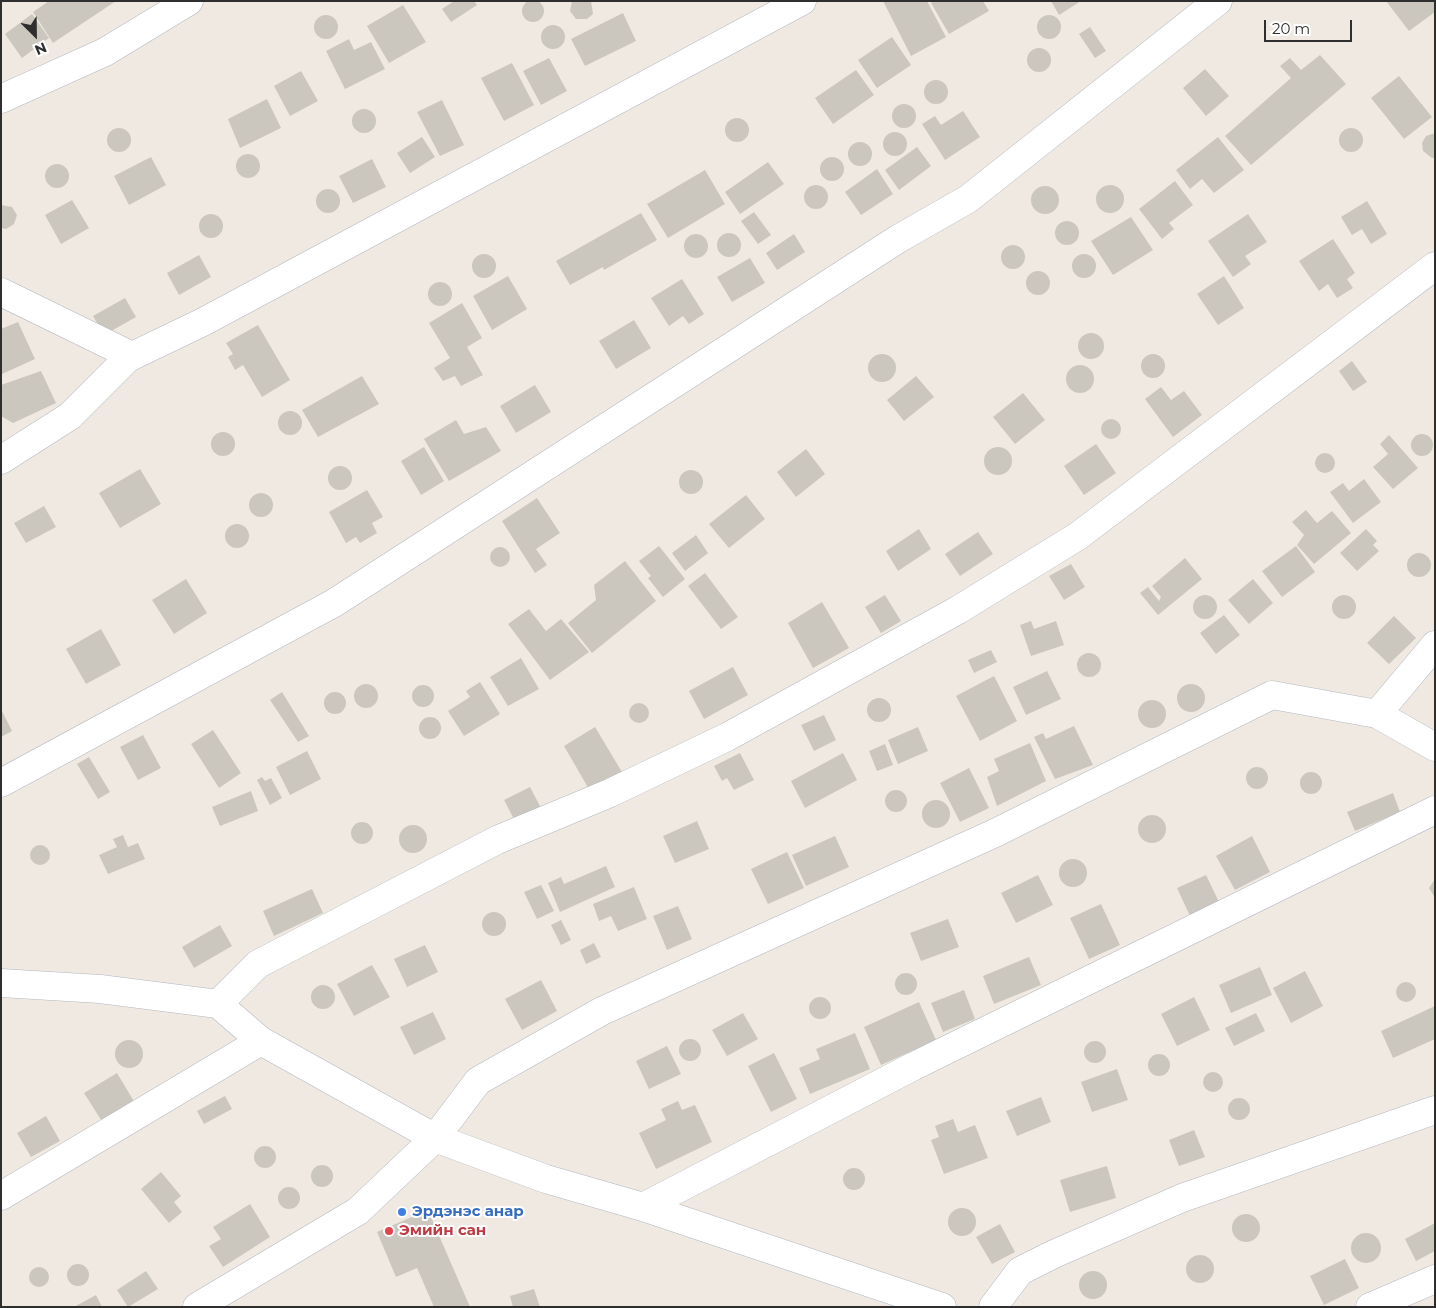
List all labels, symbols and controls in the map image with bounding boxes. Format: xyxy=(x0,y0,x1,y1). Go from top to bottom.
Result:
north arrow xyxy=(10,10,60,60)
scale bar xyxy=(1266,10,1354,42)
text: 20 m xyxy=(1272,19,1310,38)
text: N xyxy=(32,38,50,59)
place label: Эрдэнэс анар xyxy=(412,1203,524,1221)
marker: Эрдэнэс анар xyxy=(396,1206,408,1218)
place label: Эмийн сан xyxy=(399,1222,486,1240)
marker: Эмийн сан xyxy=(383,1225,395,1237)

